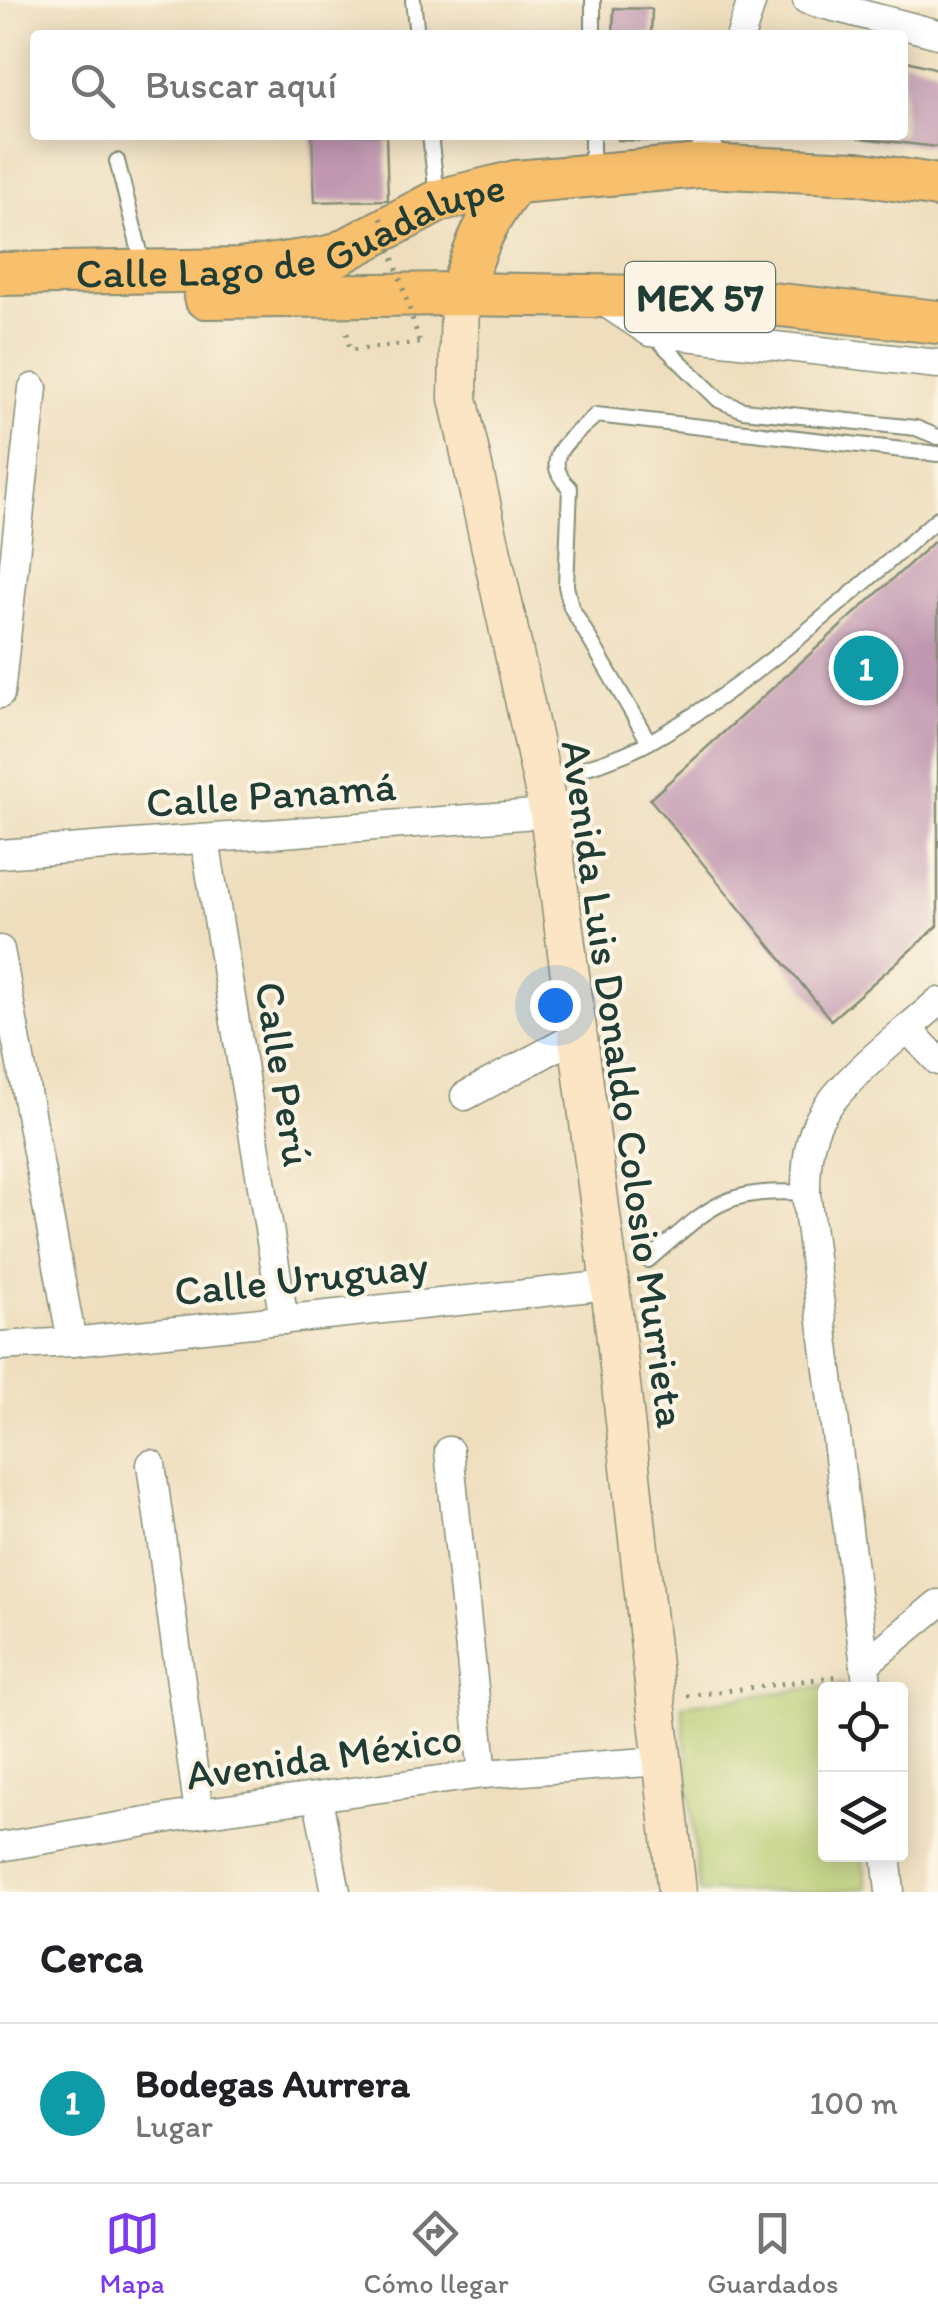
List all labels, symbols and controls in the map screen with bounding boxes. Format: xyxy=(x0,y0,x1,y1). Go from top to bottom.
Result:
search box xyxy=(30,30,908,140)
icon: search xyxy=(65,58,120,113)
text: Buscar aquí xyxy=(145,62,337,108)
street label: Calle Lago de Guadalupe xyxy=(75,160,510,298)
road number: MEX 57 xyxy=(625,262,775,332)
pin: 1 xyxy=(834,630,898,706)
street label: Avenida Luis Donaldo Colosio Murrieta xyxy=(550,737,698,1431)
street label: Calle Panamá xyxy=(144,760,398,828)
street label: Calle Perú xyxy=(244,978,324,1170)
your location xyxy=(530,980,581,1031)
street label: Calle Uruguay xyxy=(171,1239,431,1317)
map controls xyxy=(818,1682,908,1862)
button: locate xyxy=(818,1682,908,1772)
street label: Avenida México xyxy=(183,1711,465,1801)
button: layers xyxy=(818,1772,908,1862)
text: Cerca xyxy=(40,1932,144,1983)
text: Bodegas Aurrera xyxy=(135,2061,410,2107)
text: 1 xyxy=(65,2084,80,2122)
text: 100 m xyxy=(810,2084,898,2122)
text: Lugar xyxy=(135,2107,213,2145)
tab: Mapa xyxy=(99,2206,165,2300)
tab: Cómo llegar xyxy=(363,2206,508,2300)
tab: Guardados xyxy=(707,2206,839,2300)

